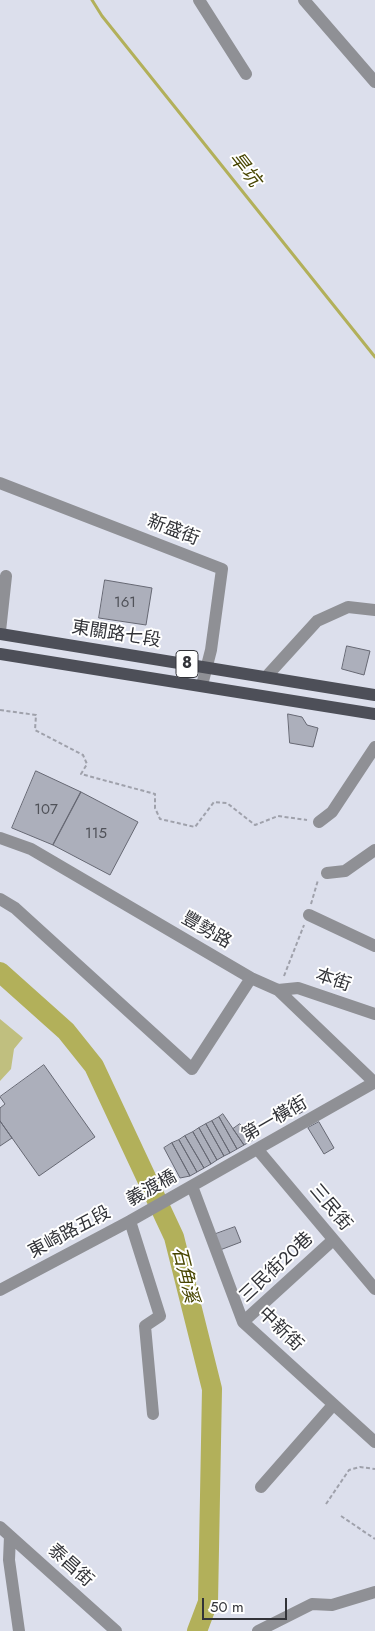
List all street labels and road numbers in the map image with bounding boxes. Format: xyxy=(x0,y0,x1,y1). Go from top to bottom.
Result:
street label: 新盛街 xyxy=(144,511,202,551)
street label: 東關路七段 xyxy=(70,617,162,653)
road number: 8 xyxy=(176,651,198,678)
street label: 豐勢路 xyxy=(177,908,235,954)
street label: 本街 xyxy=(312,965,354,997)
street label: 第一橫街 xyxy=(238,1093,312,1147)
street label: 義渡橋 xyxy=(123,1166,181,1212)
street label: 三民街 xyxy=(304,1180,356,1236)
street label: 東崎路五段 xyxy=(25,1202,115,1264)
street label: 三民街20巷 xyxy=(236,1228,318,1308)
street label: 中新街 xyxy=(253,1303,307,1357)
street label: 泰昌街 xyxy=(43,1540,97,1592)

